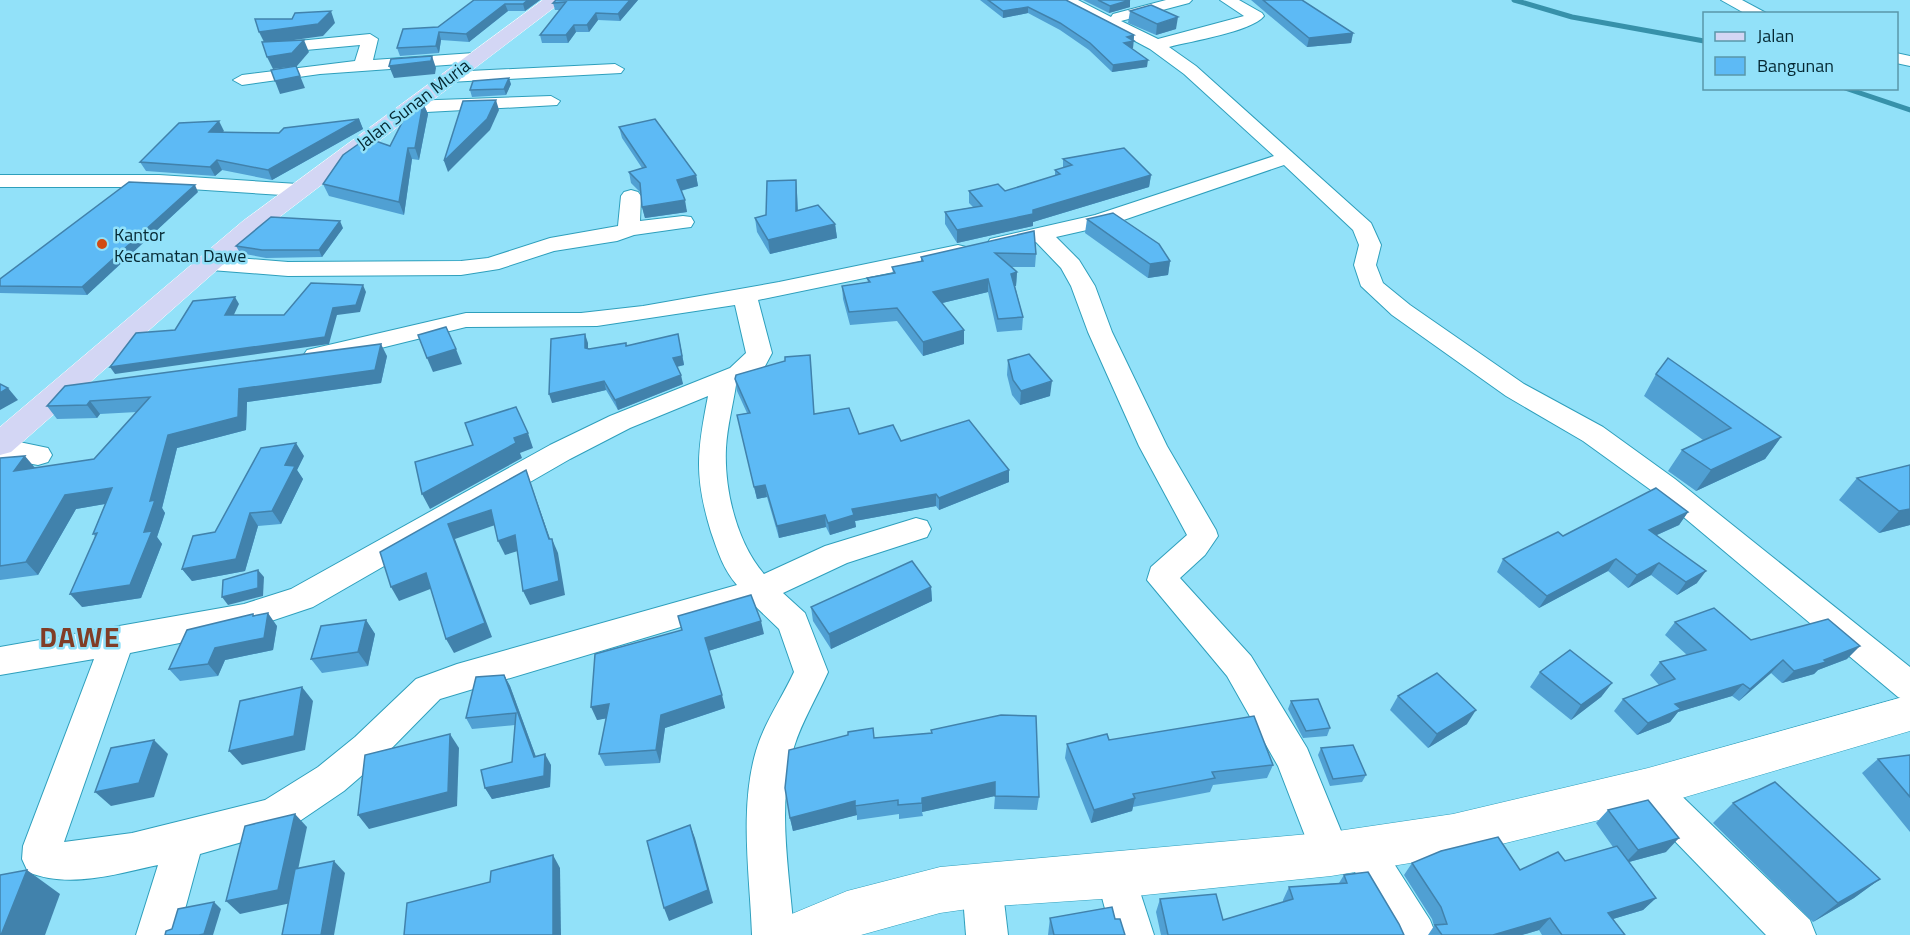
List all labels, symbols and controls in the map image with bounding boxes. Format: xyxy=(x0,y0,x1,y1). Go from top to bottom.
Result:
legend xyxy=(1703,12,1898,90)
text: Jalan xyxy=(1757,22,1794,49)
street label: Jalan Sunan Muria xyxy=(350,52,476,156)
text: Bangunan xyxy=(1757,52,1834,79)
place label: Kantor Kecamatan Dawe xyxy=(114,221,246,269)
marker: Kantor Kecamatan Dawe xyxy=(95,237,109,251)
district label: DAWE xyxy=(39,615,121,658)

